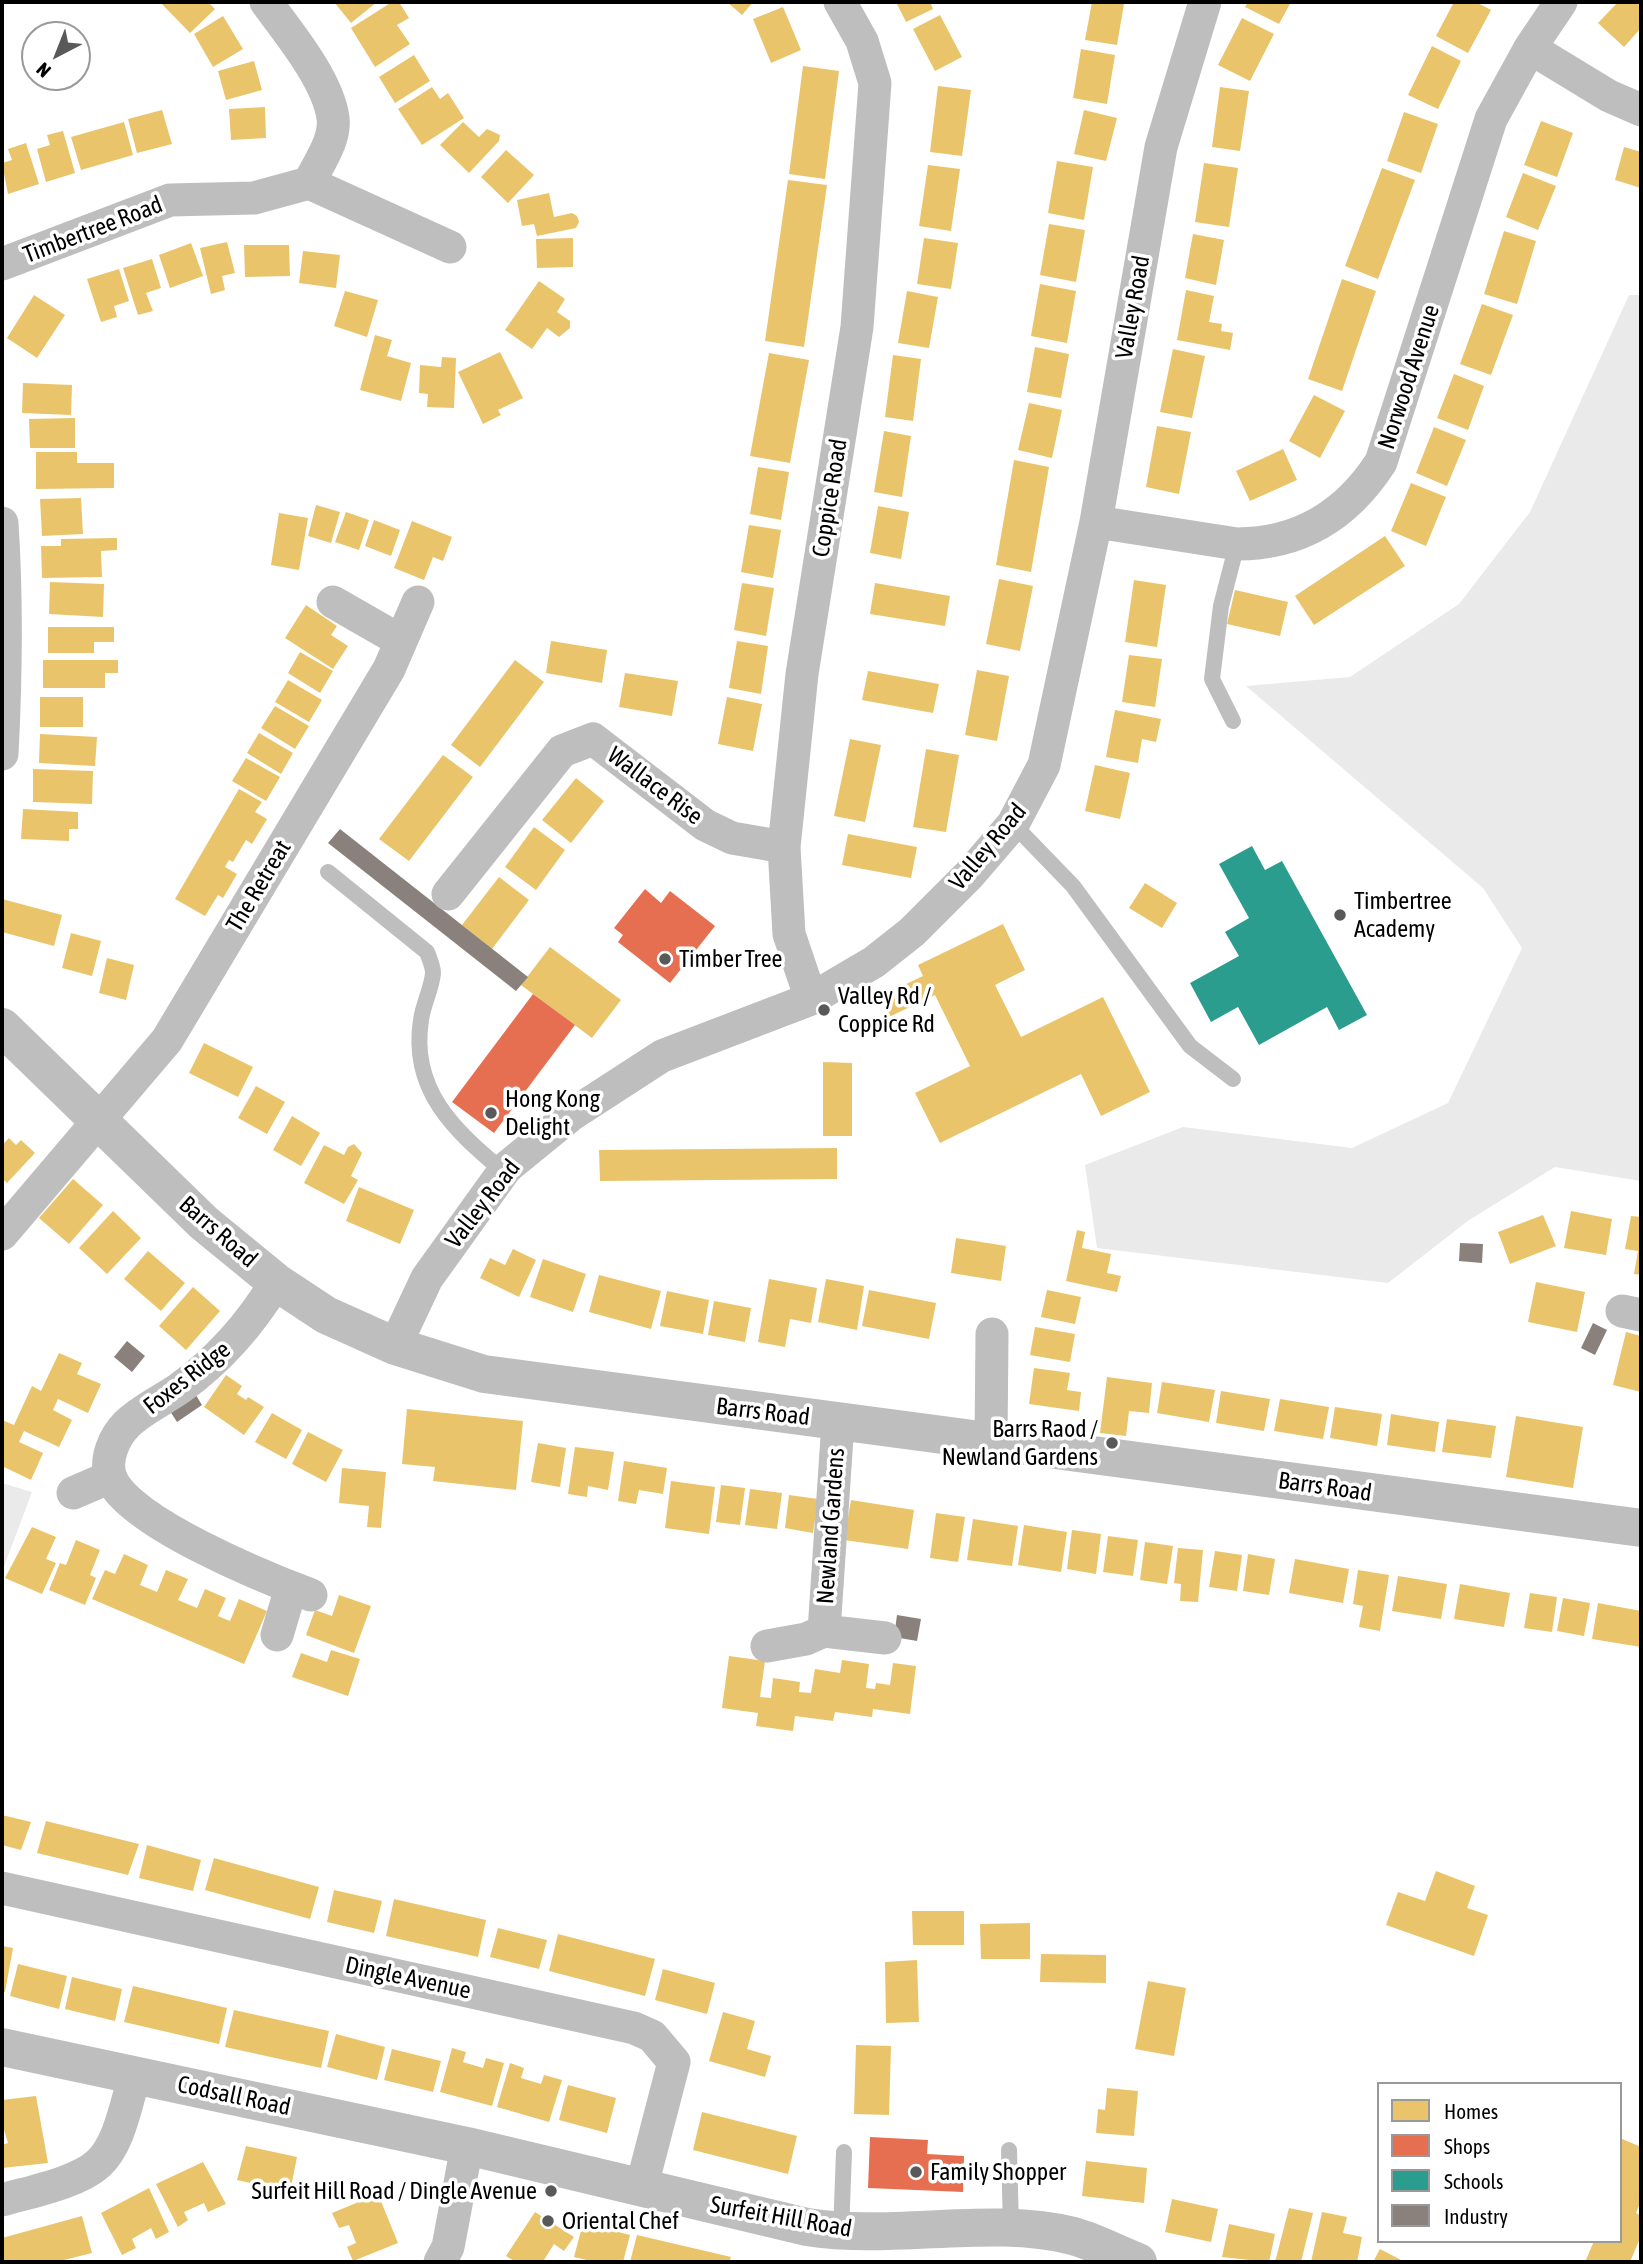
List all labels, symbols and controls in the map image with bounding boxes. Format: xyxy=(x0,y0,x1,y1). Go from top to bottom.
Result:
north arrow xyxy=(21,21,91,91)
text: N xyxy=(32,58,55,82)
street label: Timbertree Road xyxy=(19,190,167,270)
street label: Valley Road xyxy=(1110,253,1156,361)
street label: Norwood Avenue xyxy=(1372,301,1446,453)
street label: Coppice Road xyxy=(806,437,854,559)
street label: Wallace Rise xyxy=(602,741,708,831)
street label: Valley Road xyxy=(943,798,1033,896)
street label: The Retreat xyxy=(220,835,298,937)
place label: Timbertree Academy xyxy=(1354,887,1452,943)
marker: Timbertree Academy xyxy=(1332,907,1348,923)
place label: Timber Tree xyxy=(679,945,782,973)
marker: Timber Tree xyxy=(657,951,673,967)
place label: Valley Rd / Coppice Rd xyxy=(838,982,935,1038)
marker: Valley Rd / Coppice Rd xyxy=(816,1002,832,1018)
place label: Hong Kong Delight xyxy=(505,1085,600,1141)
marker: Hong Kong Delight xyxy=(483,1105,499,1121)
street label: Valley Road xyxy=(440,1154,526,1254)
street label: Barrs Road xyxy=(173,1190,263,1274)
street label: Foxes Ridge xyxy=(138,1335,236,1421)
street label: Barrs Road xyxy=(714,1392,812,1432)
place label: Barrs Raod / Newland Gardens xyxy=(942,1415,1098,1471)
marker: Barrs Raod / Newland Gardens xyxy=(1104,1435,1120,1451)
street label: Newland Gardens xyxy=(811,1447,851,1605)
street label: Barrs Road xyxy=(1276,1466,1374,1508)
street label: Dingle Avenue xyxy=(343,1951,473,2005)
street label: Codsall Road xyxy=(175,2070,293,2122)
legend xyxy=(1377,2082,1622,2243)
text: Homes xyxy=(1444,2099,1498,2123)
text: Shops xyxy=(1444,2134,1490,2158)
place label: Family Shopper xyxy=(930,2158,1066,2186)
marker: Family Shopper xyxy=(908,2164,924,2180)
text: Schools xyxy=(1444,2169,1504,2193)
place label: Surfeit Hill Road / Dingle Avenue xyxy=(252,2177,537,2205)
marker: Surfeit Hill Road / Dingle Avenue xyxy=(543,2183,559,2199)
street label: Surfeit Hill Road xyxy=(708,2190,854,2244)
text: Industry xyxy=(1444,2204,1508,2228)
place label: Oriental Chef xyxy=(562,2207,679,2235)
marker: Oriental Chef xyxy=(540,2213,556,2229)

